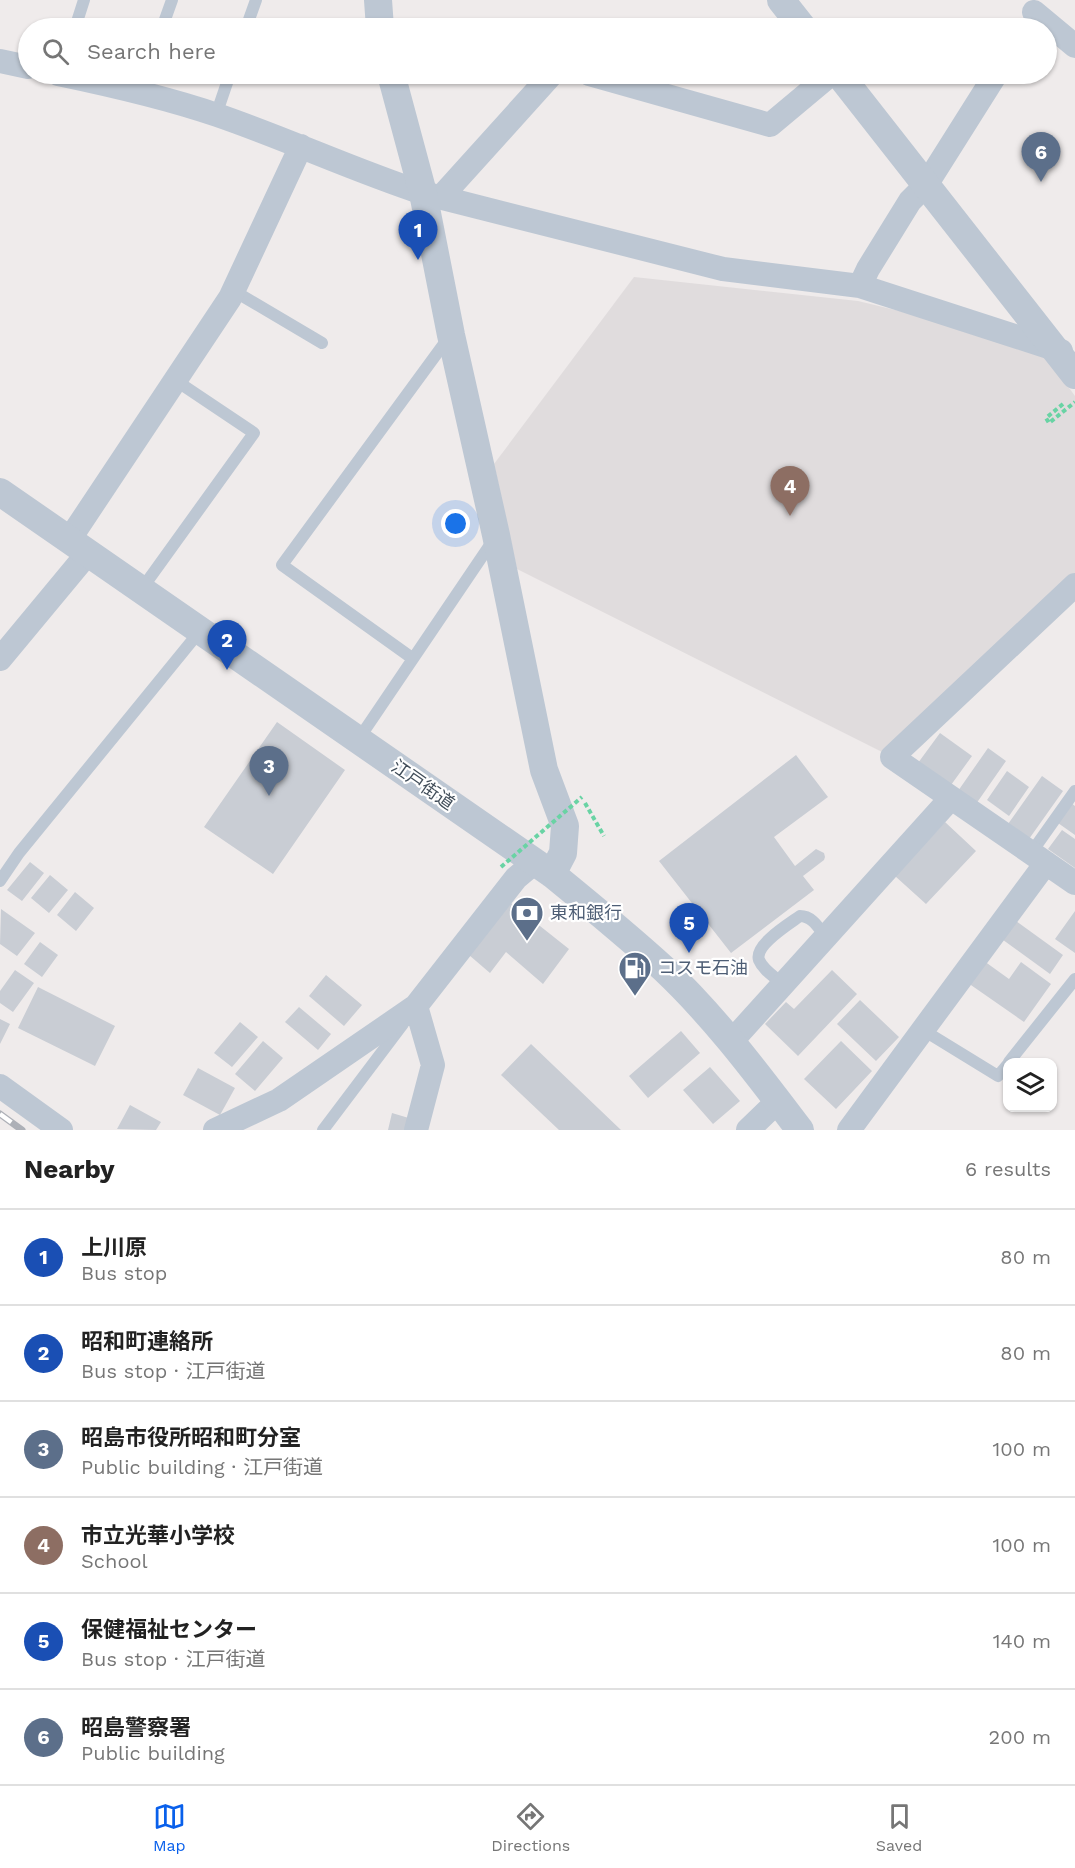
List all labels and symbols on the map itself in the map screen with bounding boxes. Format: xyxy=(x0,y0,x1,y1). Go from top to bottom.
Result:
pin: 6 xyxy=(1022,132,1060,182)
pin: 1 xyxy=(398,210,438,260)
pin: 4 xyxy=(770,466,810,516)
your location xyxy=(441,509,470,538)
pin: 2 xyxy=(208,620,246,670)
pin: 3 xyxy=(250,746,288,796)
street label: 江戸街道 xyxy=(388,755,459,814)
bank icon: 東和銀行 xyxy=(509,895,545,942)
place label: 東和銀行 xyxy=(550,902,622,923)
pin: 5 xyxy=(670,904,708,953)
fuel station icon: コスモ石油 xyxy=(617,950,653,997)
place label: コスモ石油 xyxy=(658,957,748,978)

